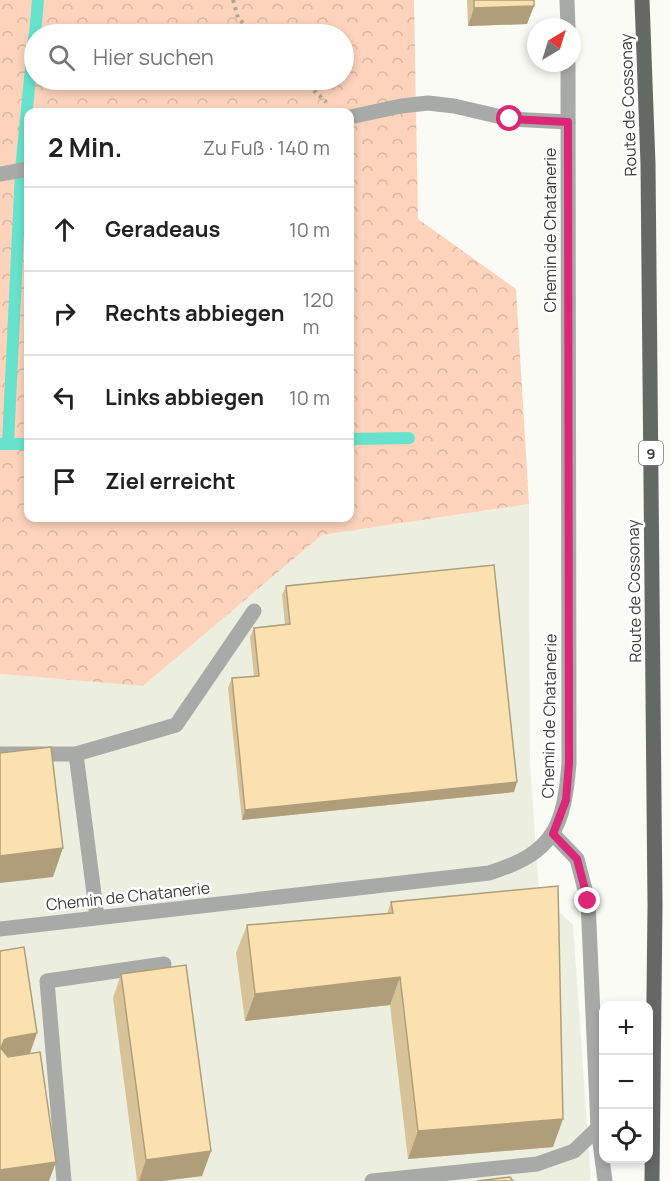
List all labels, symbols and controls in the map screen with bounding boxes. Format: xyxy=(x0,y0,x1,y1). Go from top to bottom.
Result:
north arrow xyxy=(527,18,581,72)
search box xyxy=(24,24,354,90)
street label: Route de Cossonay xyxy=(614,33,641,177)
icon: search xyxy=(45,41,78,74)
text: Hier suchen xyxy=(93,42,214,72)
route start xyxy=(496,105,522,131)
text: 2 Min. xyxy=(48,129,122,165)
text: Zu Fuß · 140 m xyxy=(203,134,330,161)
street label: Chemin de Chatanerie xyxy=(539,148,561,312)
icon: ahead xyxy=(48,213,81,246)
text: Geradeaus xyxy=(105,214,220,244)
text: 10 m xyxy=(289,216,330,243)
text: 120 m xyxy=(302,286,334,340)
icon: right xyxy=(48,297,81,330)
text: Rechts abbiegen xyxy=(105,298,284,328)
icon: left xyxy=(48,381,81,414)
text: Links abbiegen xyxy=(105,382,264,412)
text: 10 m xyxy=(289,384,330,411)
road number: 9 xyxy=(639,441,663,465)
icon: arrive xyxy=(48,465,81,498)
text: Ziel erreicht xyxy=(105,466,236,496)
street label: Route de Cossonay xyxy=(622,519,646,663)
street label: Chemin de Chatanerie xyxy=(537,633,561,799)
street label: Chemin de Chatanerie xyxy=(45,876,211,916)
route end xyxy=(574,887,600,913)
map controls xyxy=(599,1001,653,1163)
button: + xyxy=(599,1001,653,1055)
button: − xyxy=(599,1055,653,1109)
button: locate xyxy=(599,1109,653,1163)

